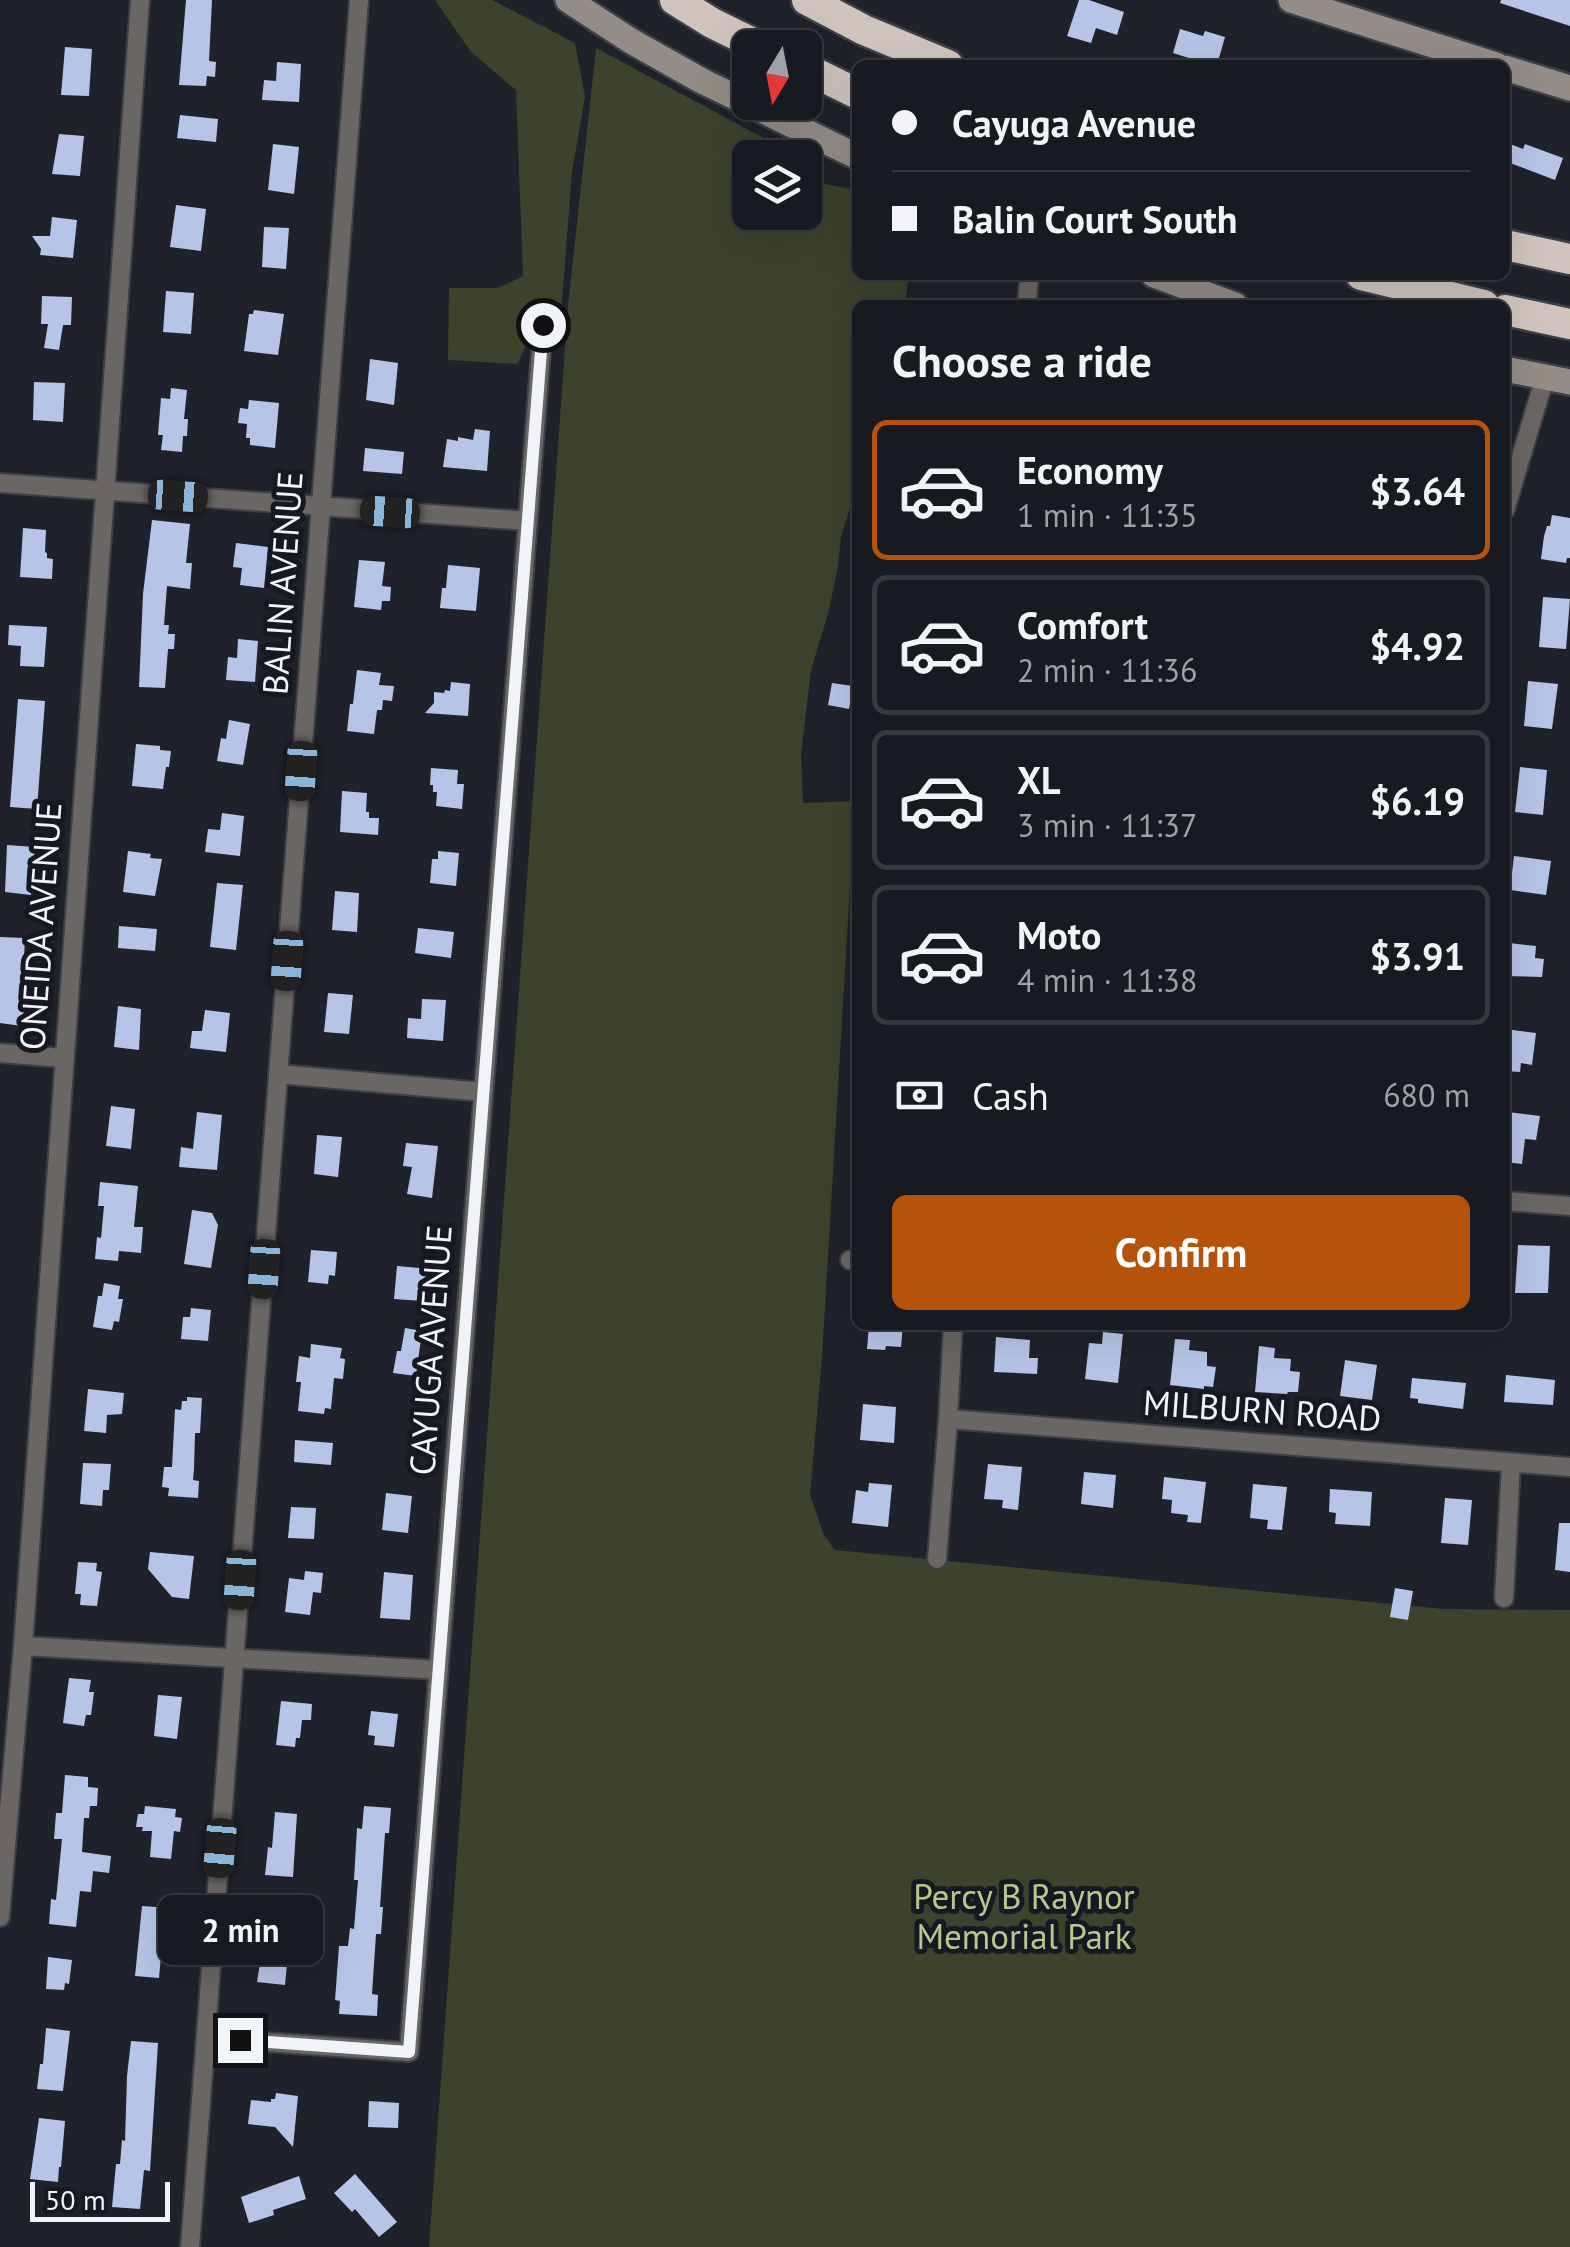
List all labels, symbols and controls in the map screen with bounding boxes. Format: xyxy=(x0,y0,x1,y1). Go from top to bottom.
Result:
north arrow xyxy=(732,30,822,120)
map controls xyxy=(732,30,822,230)
text: Cayuga Avenue xyxy=(952,98,1196,147)
button: layers xyxy=(732,140,822,230)
text: Balin Court South xyxy=(952,194,1238,243)
route start xyxy=(521,303,566,348)
text: Choose a ride xyxy=(892,331,1152,389)
icon: car xyxy=(897,445,987,535)
text: Economy xyxy=(1017,445,1163,494)
text: $3.64 xyxy=(1369,466,1465,515)
street label: BALIN AVENUE xyxy=(251,470,313,696)
car xyxy=(147,479,209,513)
text: 1 min · 11:35 xyxy=(1017,494,1197,536)
car xyxy=(359,495,421,529)
icon: car xyxy=(897,600,987,690)
text: Comfort xyxy=(1017,600,1148,649)
text: $4.92 xyxy=(1369,621,1465,670)
text: 2 min · 11:36 xyxy=(1017,649,1197,691)
car xyxy=(284,740,318,802)
icon: car xyxy=(897,755,987,845)
text: XL xyxy=(1017,755,1061,804)
text: $6.19 xyxy=(1369,776,1465,825)
street label: ONEIDA AVENUE xyxy=(8,800,72,1051)
text: 3 min · 11:37 xyxy=(1017,804,1197,846)
icon: car xyxy=(897,910,987,1000)
text: Moto xyxy=(1017,910,1101,959)
car xyxy=(270,930,304,992)
text: $3.91 xyxy=(1369,931,1465,980)
text: 4 min · 11:38 xyxy=(1017,959,1197,1001)
icon: cash xyxy=(892,1068,947,1123)
text: Cash xyxy=(972,1071,1049,1120)
text: 680 m xyxy=(1383,1074,1470,1116)
button: Confirm xyxy=(892,1195,1470,1310)
street label: CAYUGA AVENUE xyxy=(398,1223,462,1477)
car xyxy=(247,1238,281,1300)
street label: MILBURN ROAD xyxy=(1141,1379,1383,1441)
car xyxy=(223,1549,257,1611)
car xyxy=(202,1817,238,1879)
park label: Percy B Raynor Memorial Park xyxy=(913,1873,1135,1959)
callout: 2 min xyxy=(158,1895,322,1965)
text: 2 min xyxy=(201,1909,280,1951)
route end xyxy=(218,2018,263,2063)
scale bar xyxy=(30,2177,170,2222)
text: 50 m xyxy=(45,2181,106,2218)

